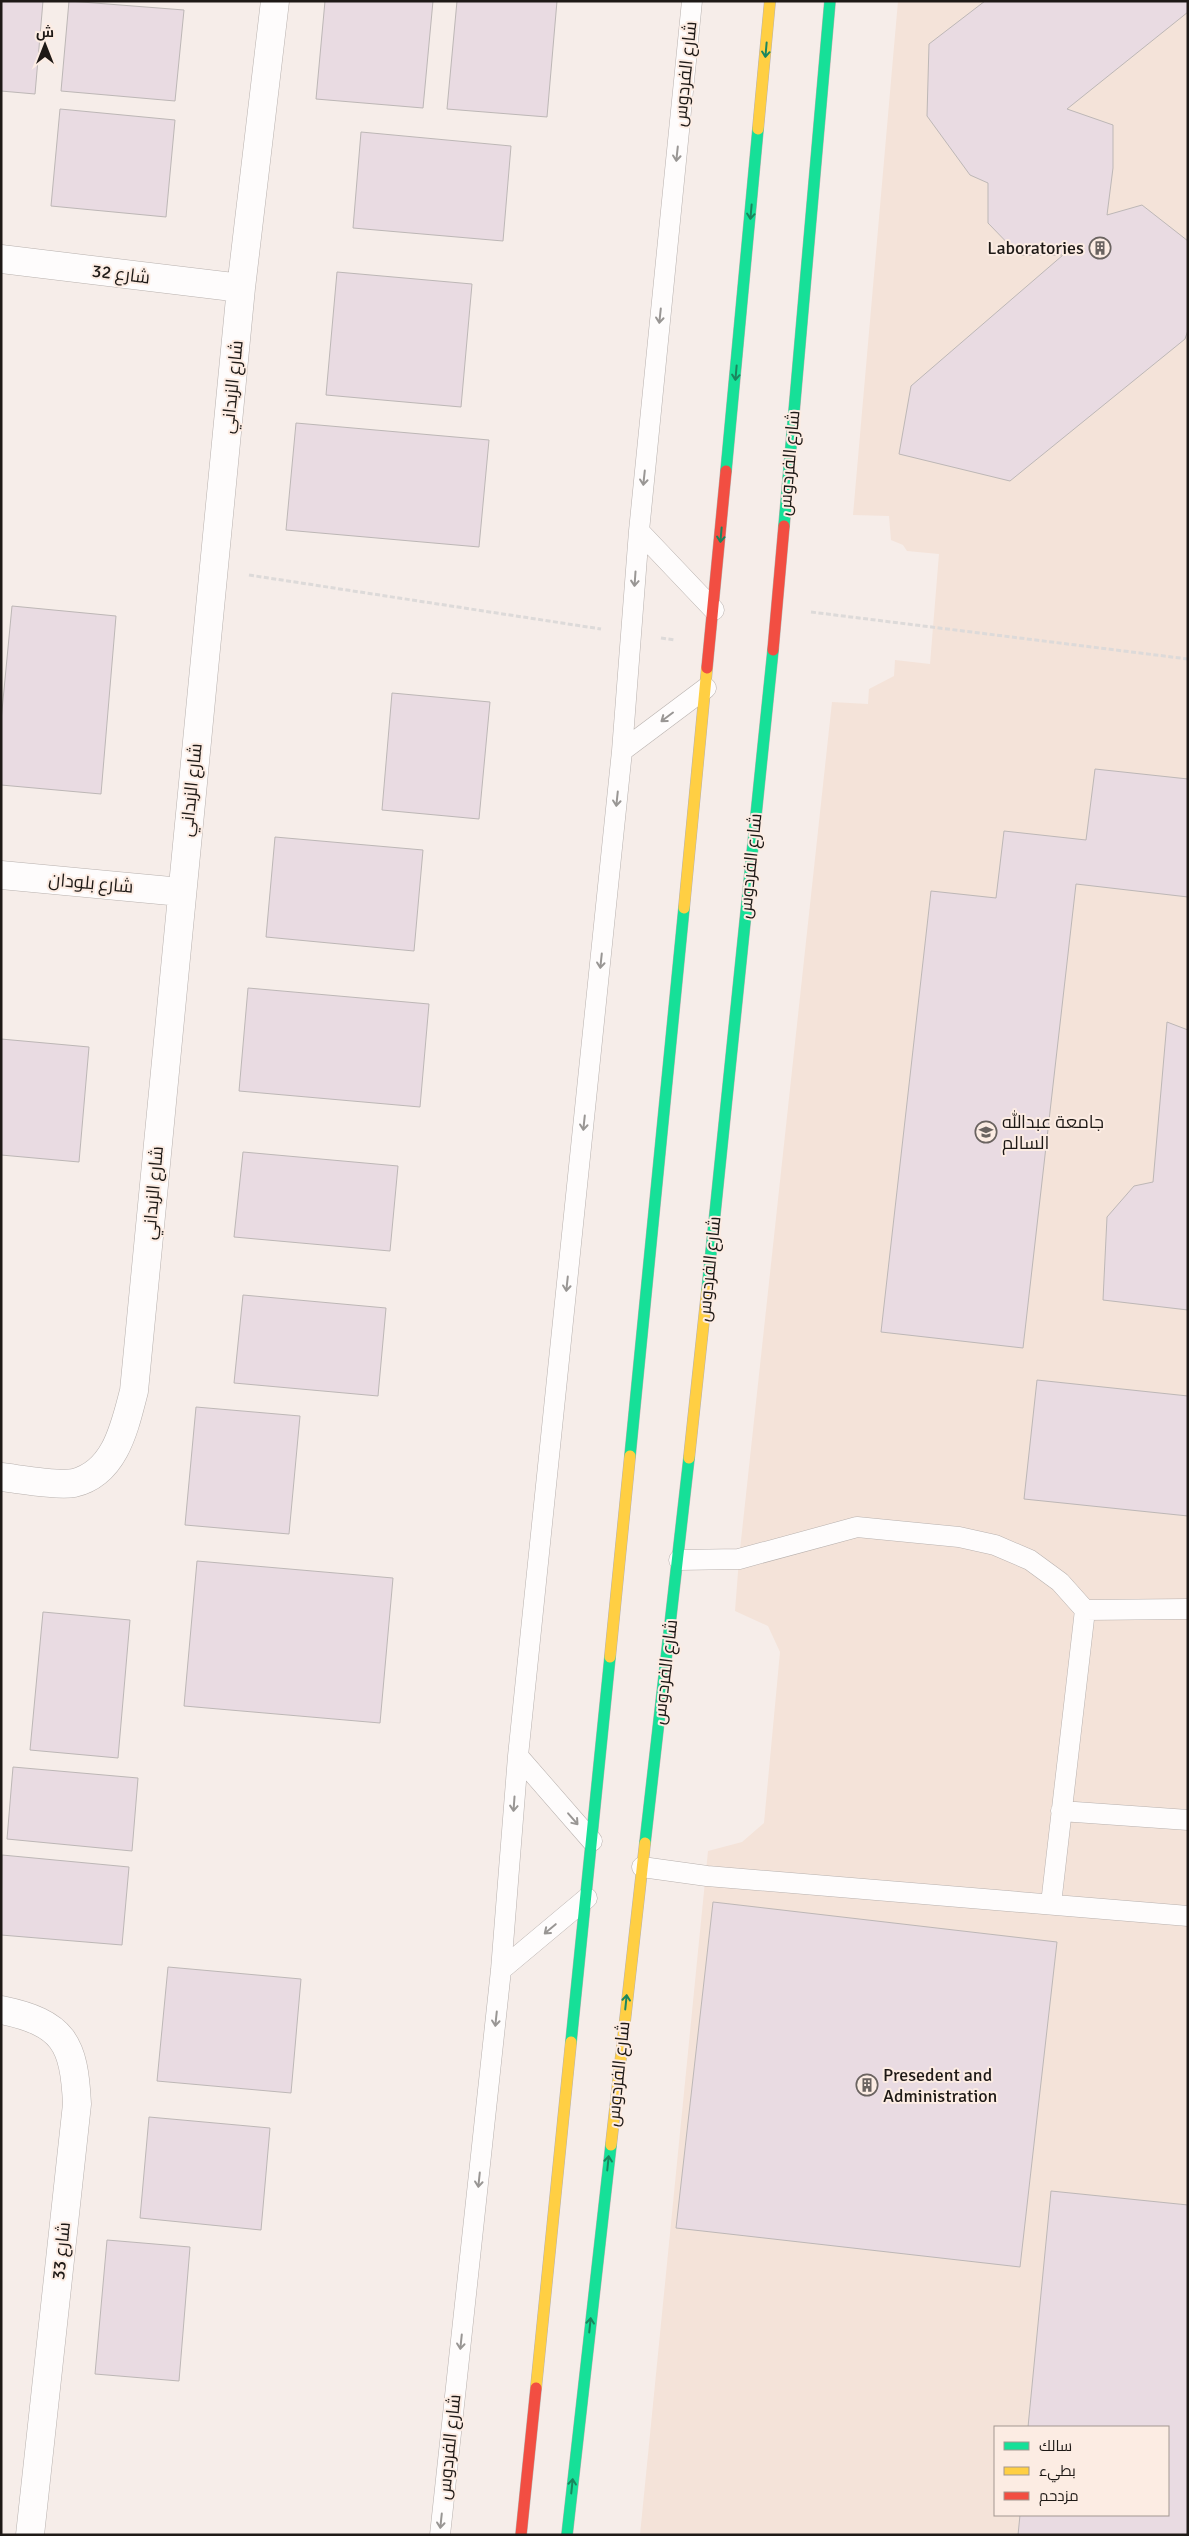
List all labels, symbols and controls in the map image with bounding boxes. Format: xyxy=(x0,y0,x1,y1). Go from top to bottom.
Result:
north arrow xyxy=(20,20,70,70)
street label: شارع الفردوس xyxy=(669,20,702,128)
text: ش xyxy=(36,24,54,41)
one-way arrow xyxy=(761,42,771,58)
one-way arrow xyxy=(672,146,681,162)
one-way arrow xyxy=(746,203,756,219)
building icon: Laboratories xyxy=(1088,236,1112,260)
place label: Laboratories xyxy=(987,237,1084,259)
street label: شارع 32 xyxy=(91,260,151,289)
one-way arrow xyxy=(655,308,665,324)
street label: شارع الزبداني xyxy=(216,339,251,435)
one-way arrow xyxy=(731,365,741,381)
street label: شارع الفردوس xyxy=(773,409,806,517)
one-way arrow xyxy=(639,469,649,485)
one-way arrow xyxy=(716,527,725,543)
one-way arrow xyxy=(630,571,640,587)
one-way arrow xyxy=(661,712,674,723)
street label: شارع الزبداني xyxy=(175,742,210,838)
one-way arrow xyxy=(612,791,622,807)
street label: شارع الفردوس xyxy=(734,812,767,920)
street label: شارع بلودان xyxy=(48,868,134,899)
one-way arrow xyxy=(596,953,605,969)
place label: جامعة عبدالله السالم xyxy=(1002,1110,1104,1155)
one-way arrow xyxy=(579,1114,589,1130)
school or university icon: جامعة عبدالله السالم xyxy=(974,1120,998,1144)
street label: شارع الزبداني xyxy=(138,1145,171,1241)
street label: شارع الفردوس xyxy=(693,1215,726,1323)
one-way arrow xyxy=(562,1276,572,1292)
street label: شارع الفردوس xyxy=(648,1618,683,1726)
one-way arrow xyxy=(509,1796,519,1812)
one-way arrow xyxy=(567,1812,579,1825)
one-way arrow xyxy=(543,1924,556,1935)
one-way arrow xyxy=(621,1994,631,2010)
one-way arrow xyxy=(491,2010,501,2026)
street label: شارع الفردوس xyxy=(602,2020,635,2128)
place label: Presedent and Administration xyxy=(883,2064,997,2107)
building icon: Presedent and Administration xyxy=(855,2073,879,2097)
one-way arrow xyxy=(603,2156,613,2172)
one-way arrow xyxy=(474,2172,484,2188)
street label: شارع 33 xyxy=(47,2221,76,2281)
one-way arrow xyxy=(585,2317,595,2333)
one-way arrow xyxy=(456,2333,466,2349)
street label: شارع الفردوس xyxy=(433,2393,466,2501)
legend xyxy=(994,2426,1169,2516)
text: سالك xyxy=(1039,2437,1072,2455)
text: بطيء xyxy=(1039,2462,1076,2483)
one-way arrow xyxy=(567,2479,577,2495)
text: مزدحم xyxy=(1039,2487,1079,2506)
one-way arrow xyxy=(437,2512,446,2528)

